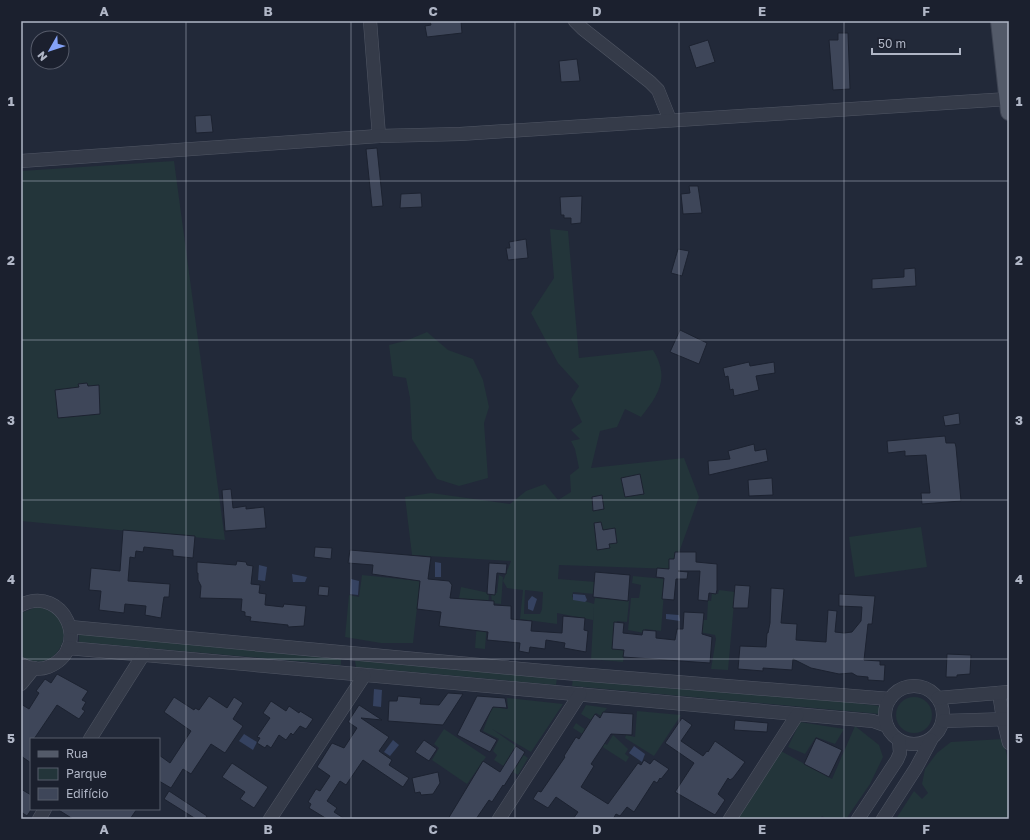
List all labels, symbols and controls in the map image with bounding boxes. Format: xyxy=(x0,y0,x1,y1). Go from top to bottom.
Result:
text: A xyxy=(99,3,109,19)
text: B xyxy=(263,3,273,19)
text: C xyxy=(428,3,438,19)
text: D xyxy=(592,3,602,19)
text: E xyxy=(758,3,766,19)
text: F xyxy=(922,3,930,19)
north arrow xyxy=(30,30,70,70)
scale bar xyxy=(872,30,960,56)
text: 50 m xyxy=(878,36,906,51)
text: N xyxy=(34,49,50,64)
text: 1 xyxy=(8,93,15,109)
text: 1 xyxy=(1016,93,1023,109)
text: 2 xyxy=(7,252,15,268)
text: 2 xyxy=(1015,252,1023,268)
text: 3 xyxy=(7,412,15,428)
text: 3 xyxy=(1015,412,1023,428)
text: 4 xyxy=(7,571,15,587)
text: 4 xyxy=(1015,571,1023,587)
text: 5 xyxy=(7,730,15,746)
text: 5 xyxy=(1015,730,1023,746)
legend xyxy=(30,738,160,810)
text: Rua xyxy=(66,746,88,761)
text: Parque xyxy=(66,766,107,781)
text: Edifício xyxy=(66,786,108,801)
text: A xyxy=(99,821,109,837)
text: B xyxy=(263,821,273,837)
text: C xyxy=(428,821,438,837)
text: D xyxy=(592,821,602,837)
text: E xyxy=(758,821,766,837)
text: F xyxy=(922,821,930,837)

